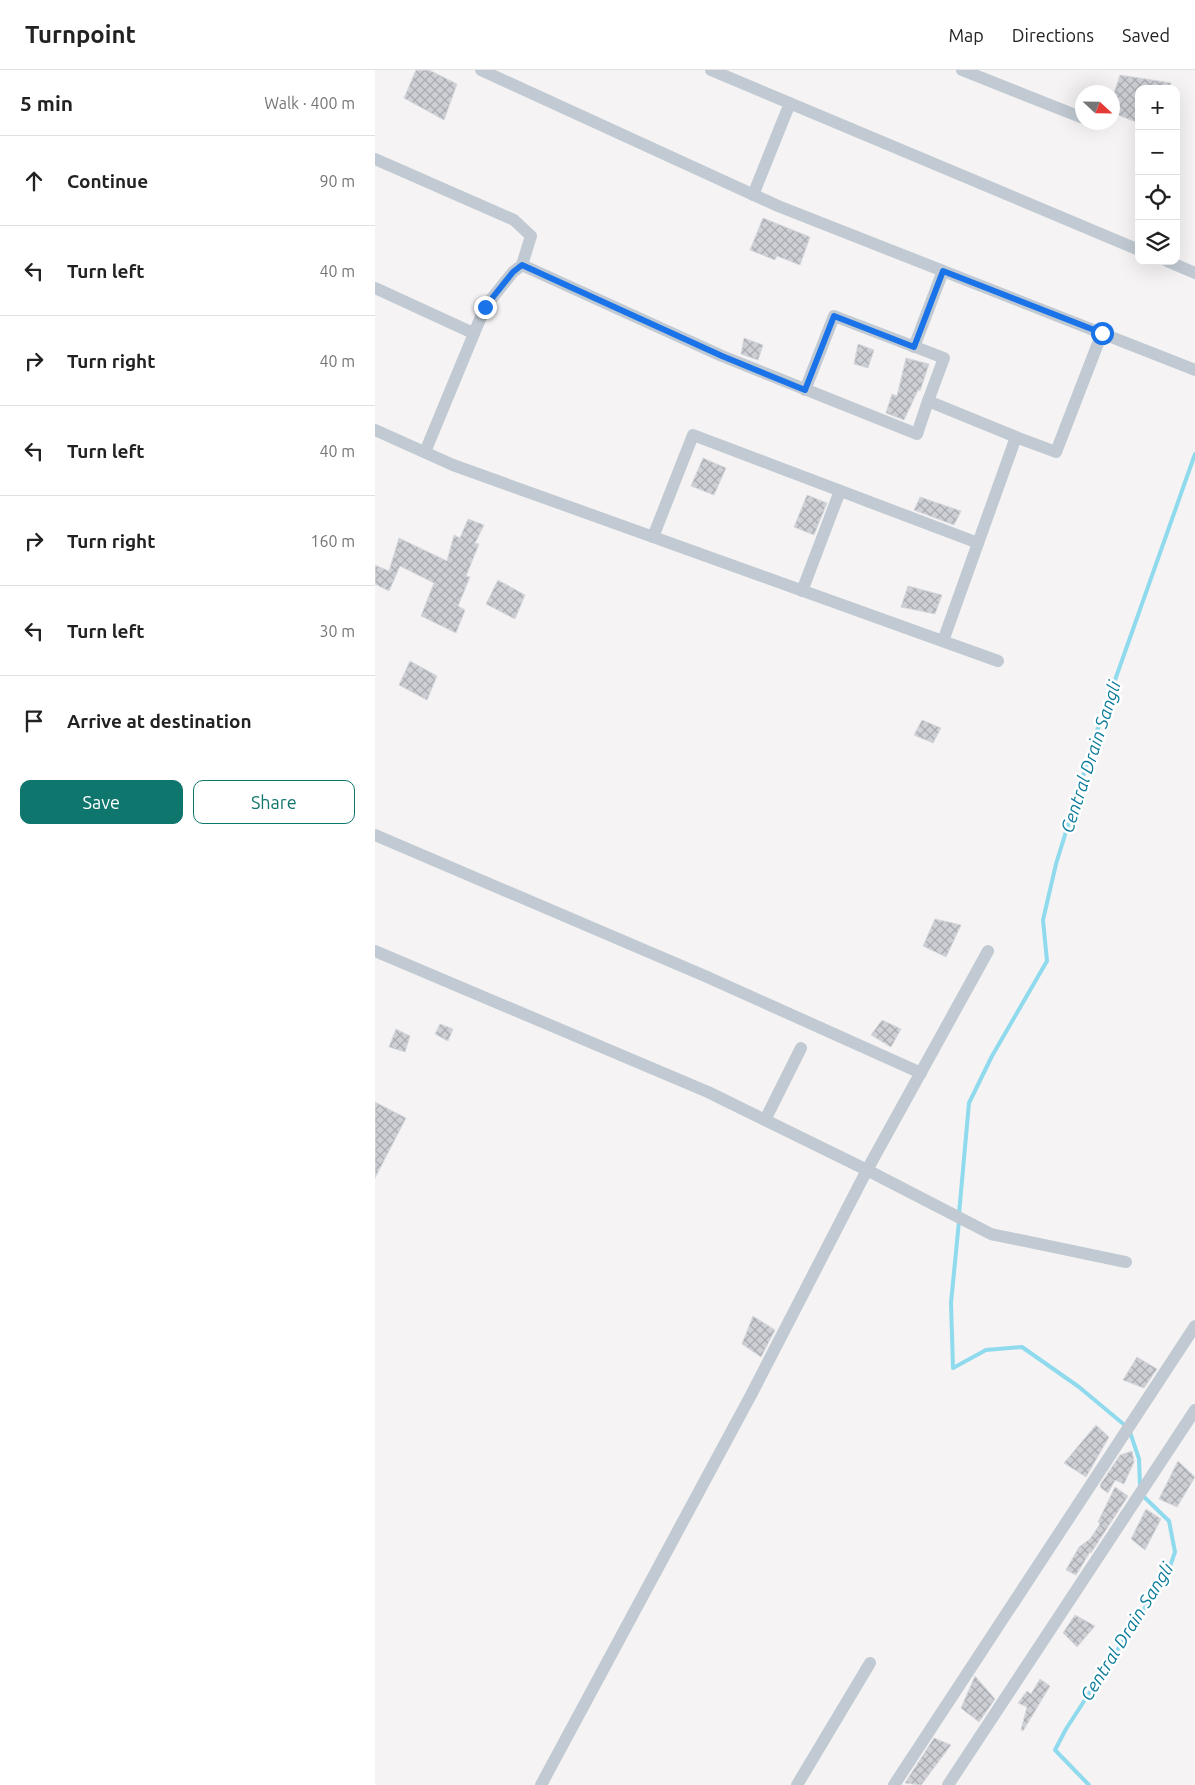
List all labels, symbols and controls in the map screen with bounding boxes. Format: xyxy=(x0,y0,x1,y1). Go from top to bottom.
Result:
text: Turnpoint xyxy=(25,21,136,48)
text: Map xyxy=(948,25,984,45)
text: Directions xyxy=(1012,25,1094,45)
text: Saved xyxy=(1122,25,1170,45)
north arrow xyxy=(1075,85,1120,130)
map controls xyxy=(1135,85,1180,265)
button: + xyxy=(1135,85,1180,130)
text: 5 min xyxy=(20,91,73,115)
text: Walk · 400 m xyxy=(264,94,355,112)
button: − xyxy=(1135,130,1180,175)
icon: ahead xyxy=(20,167,48,195)
text: Continue xyxy=(67,170,148,192)
text: 90 m xyxy=(319,172,355,190)
button: locate xyxy=(1135,175,1180,220)
button: layers xyxy=(1135,220,1180,265)
icon: left xyxy=(20,257,48,285)
text: Turn left xyxy=(67,260,145,282)
text: 40 m xyxy=(319,262,355,280)
route end xyxy=(474,296,497,319)
route start xyxy=(1091,322,1114,345)
icon: right xyxy=(20,347,48,375)
text: Turn right xyxy=(67,350,155,372)
text: 40 m xyxy=(319,352,355,370)
icon: left xyxy=(20,437,48,465)
text: Turn left xyxy=(67,440,145,462)
text: 40 m xyxy=(319,442,355,460)
icon: right xyxy=(20,527,48,555)
text: Turn right xyxy=(67,530,155,552)
text: 160 m xyxy=(310,532,355,550)
icon: left xyxy=(20,617,48,645)
text: Turn left xyxy=(67,620,145,642)
text: 30 m xyxy=(319,622,355,640)
water label: Central Drain Sangli xyxy=(1056,678,1124,835)
icon: arrive xyxy=(20,707,48,735)
text: Arrive at destination xyxy=(67,710,252,732)
button: Save xyxy=(20,780,183,824)
button: Share xyxy=(193,780,355,824)
water label: Central Drain Sangli xyxy=(1076,1558,1177,1704)

